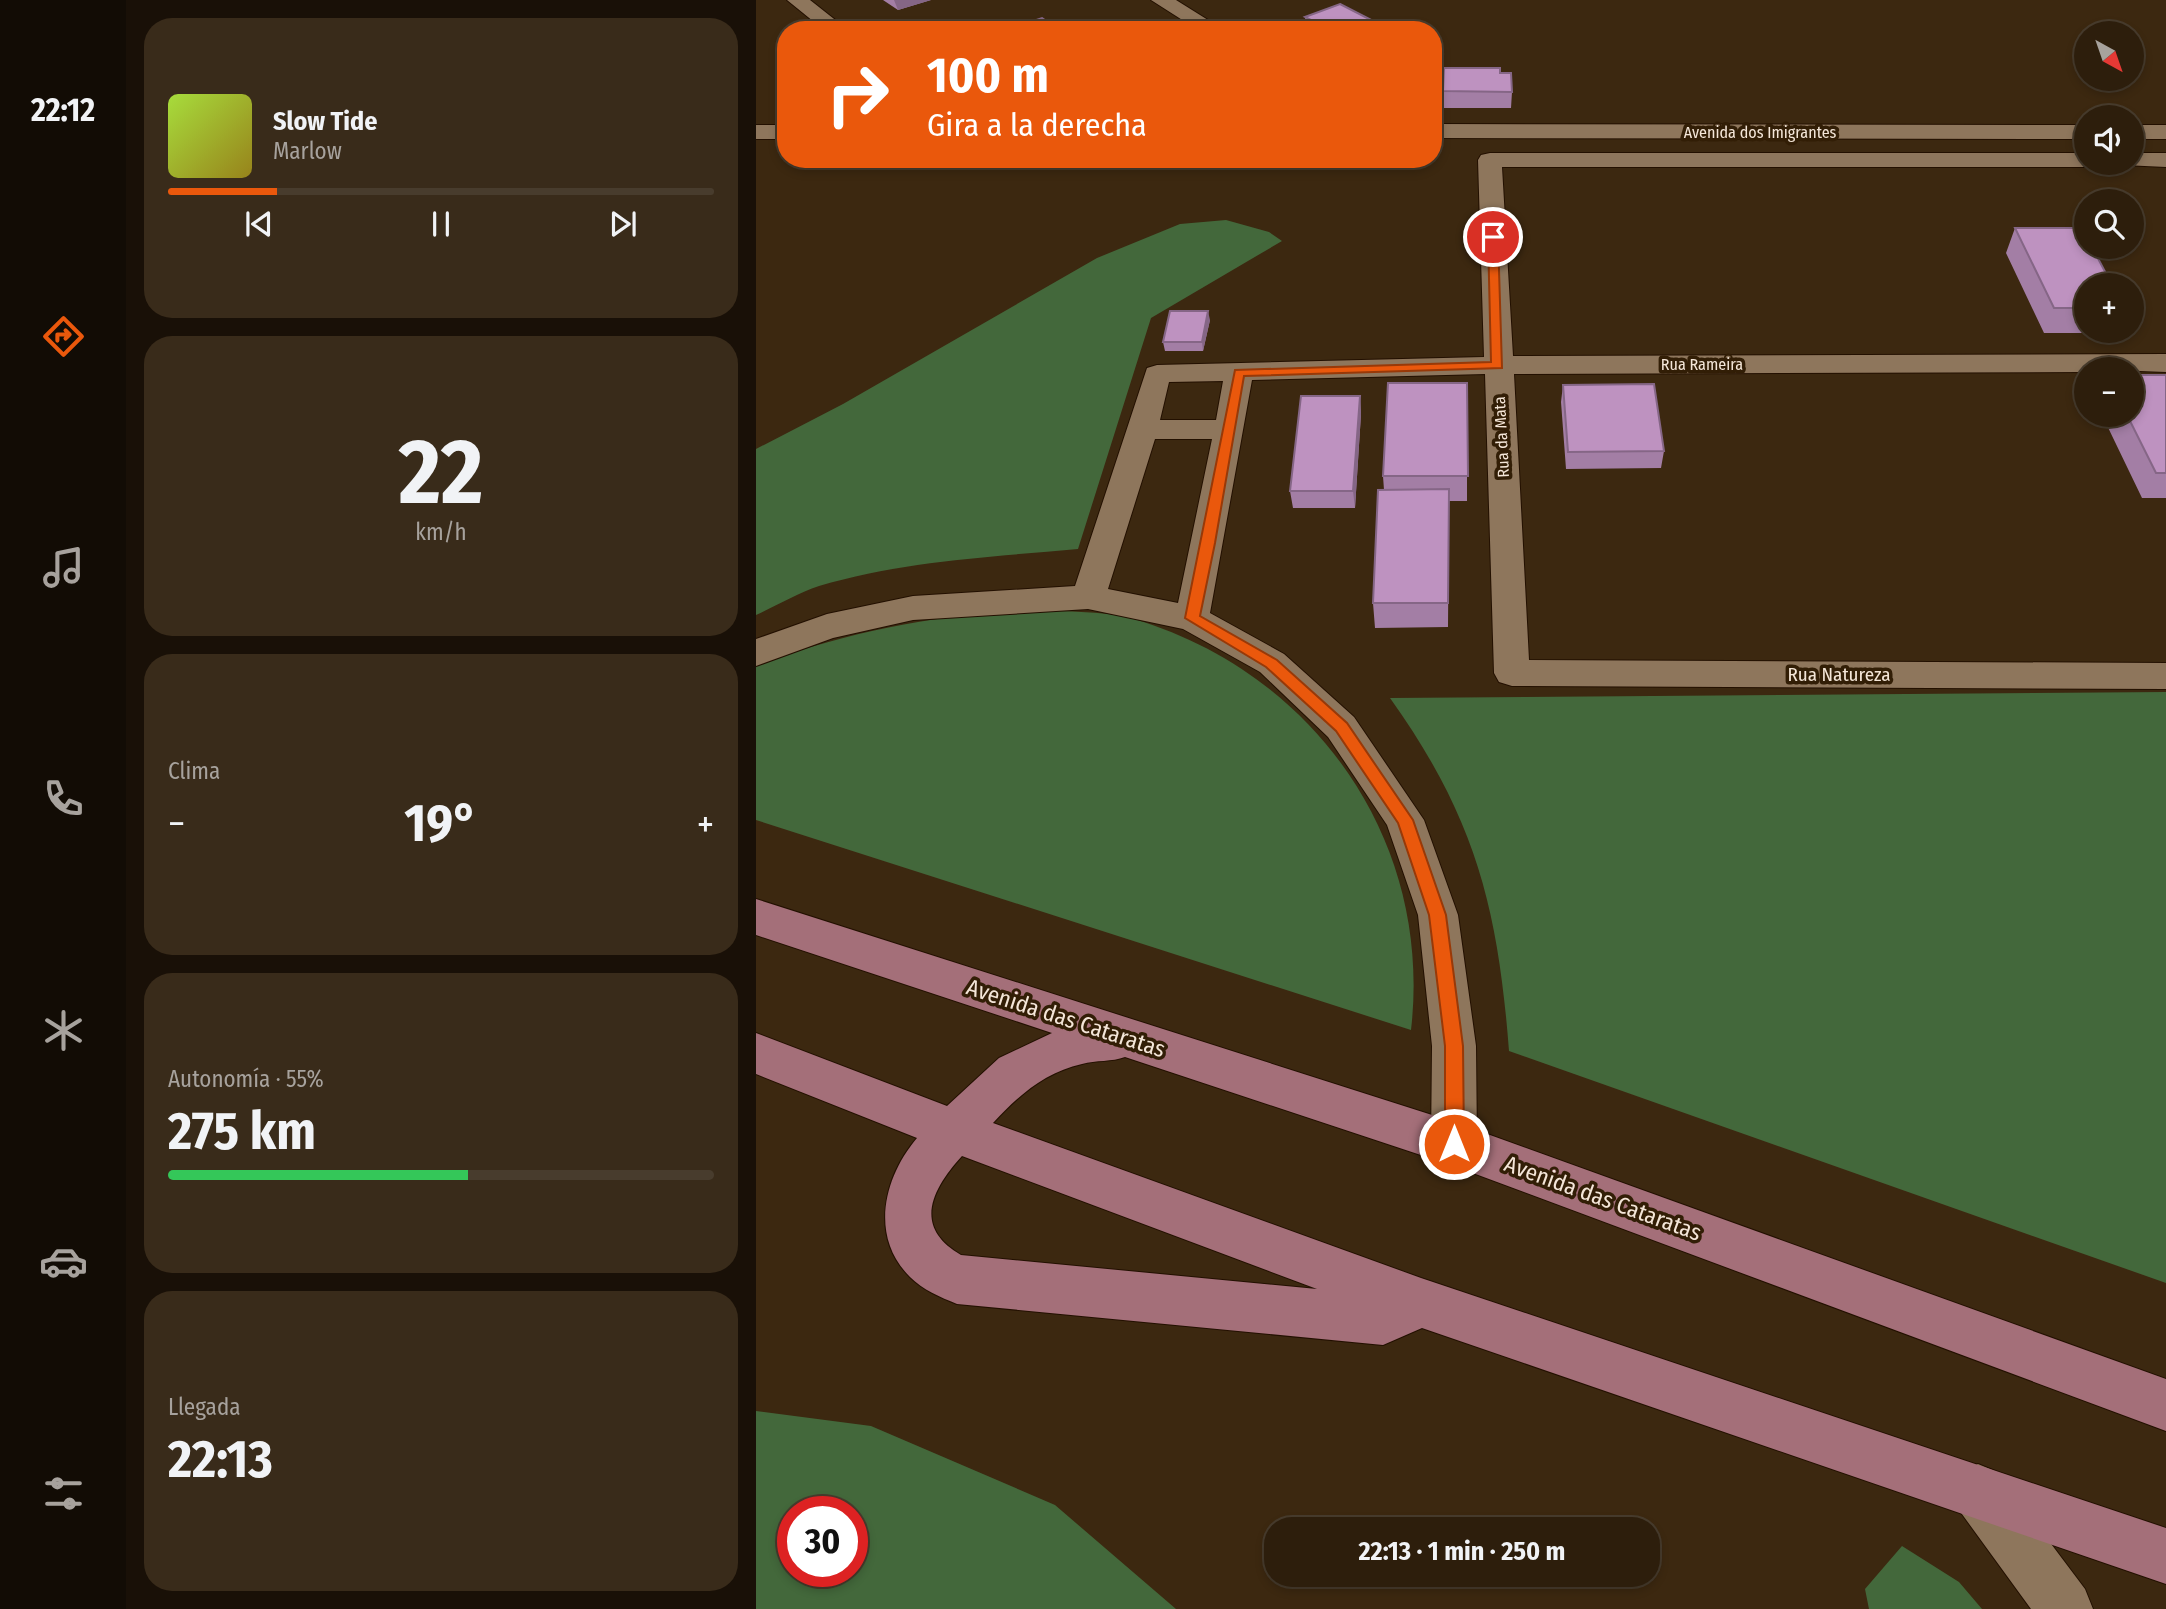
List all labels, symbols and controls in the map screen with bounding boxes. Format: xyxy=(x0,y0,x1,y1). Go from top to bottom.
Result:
north arrow xyxy=(2074,21,2144,91)
map controls xyxy=(2074,21,2144,427)
text: 100 m xyxy=(927,46,1049,105)
icon: right xyxy=(812,49,903,140)
text: 22:12 xyxy=(31,91,95,129)
button: sound xyxy=(2074,105,2144,175)
text: Slow Tide xyxy=(273,106,377,137)
text: Gira a la derecha xyxy=(927,106,1147,144)
street label: Avenida dos Imigrantes xyxy=(1684,123,1837,142)
text: Marlow xyxy=(273,137,342,165)
button: search xyxy=(2074,189,2144,259)
icon: previous xyxy=(240,205,278,243)
icon: pause xyxy=(422,205,460,243)
icon: next xyxy=(604,205,642,243)
pin xyxy=(1463,207,1523,267)
icon: arrive xyxy=(1474,218,1512,256)
button: + xyxy=(2074,273,2144,343)
icon: directions xyxy=(39,312,88,361)
street label: Rua Rameira xyxy=(1661,355,1743,374)
button: − xyxy=(2074,357,2144,427)
street label: Rua da Mata xyxy=(1490,396,1513,478)
text: 22 xyxy=(399,418,483,527)
text: km/h xyxy=(415,518,467,546)
icon: music xyxy=(39,543,88,592)
street label: Rua Natureza xyxy=(1788,663,1891,686)
text: Clima xyxy=(168,757,220,785)
icon: phone xyxy=(39,774,88,823)
text: 19° xyxy=(404,792,478,855)
text: − xyxy=(168,801,185,847)
text: + xyxy=(697,801,714,847)
street label: Avenida das Cataratas xyxy=(963,973,1169,1063)
icon: climate xyxy=(39,1006,88,1055)
text: Autonomía · 55% xyxy=(168,1065,324,1093)
text: 275 km xyxy=(168,1100,316,1163)
position arrow xyxy=(1417,1107,1491,1181)
street label: Avenida das Cataratas xyxy=(1501,1149,1705,1247)
icon: car xyxy=(39,1237,88,1286)
text: Llegada xyxy=(168,1393,240,1421)
text: 22:13 xyxy=(168,1428,273,1491)
icon: filters xyxy=(39,1469,88,1518)
speed limit sign: 30 xyxy=(777,1496,868,1587)
text: 22:13 · 1 min · 250 m xyxy=(1359,1536,1565,1567)

